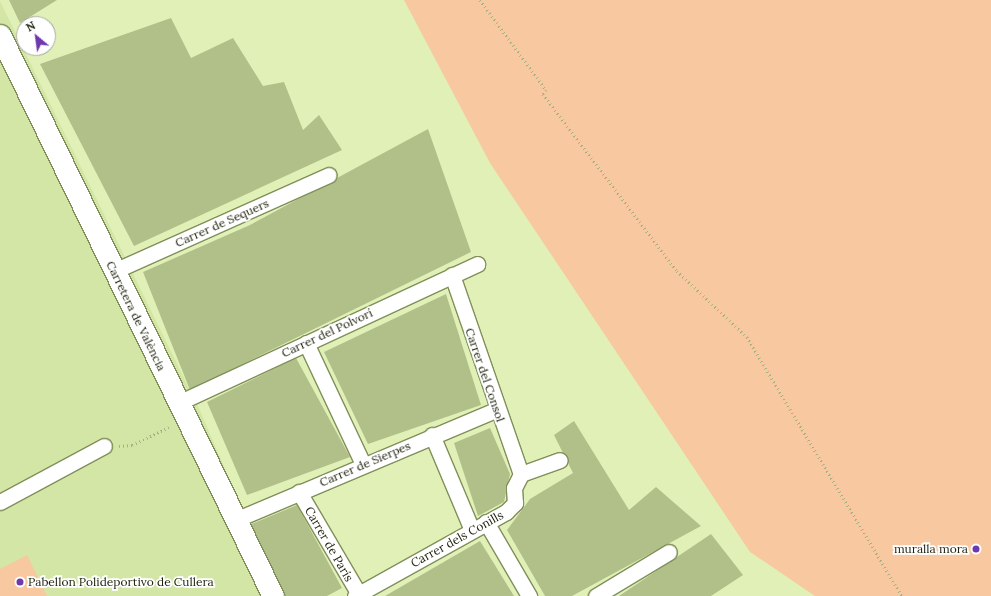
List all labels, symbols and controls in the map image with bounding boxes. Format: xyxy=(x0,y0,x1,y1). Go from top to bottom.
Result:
north arrow xyxy=(16,16,56,56)
text: N xyxy=(24,18,38,35)
street label: Carrer de Sequers xyxy=(173,196,271,250)
street label: Carretera de València xyxy=(103,259,169,373)
street label: Carrer del Polvorí xyxy=(279,306,375,360)
street label: Carrer del Consol xyxy=(462,326,508,424)
street label: Carrer de Sierpes xyxy=(317,438,413,490)
street label: Carrer de París xyxy=(302,504,356,584)
street label: Carrer dels Conills xyxy=(408,508,506,570)
place label: muralla mora xyxy=(894,542,968,556)
marker: muralla mora xyxy=(971,544,981,554)
place label: Pabellon Polideportivo de Cullera xyxy=(28,575,214,589)
marker: Pabellon Polideportivo de Cullera xyxy=(15,577,25,587)

